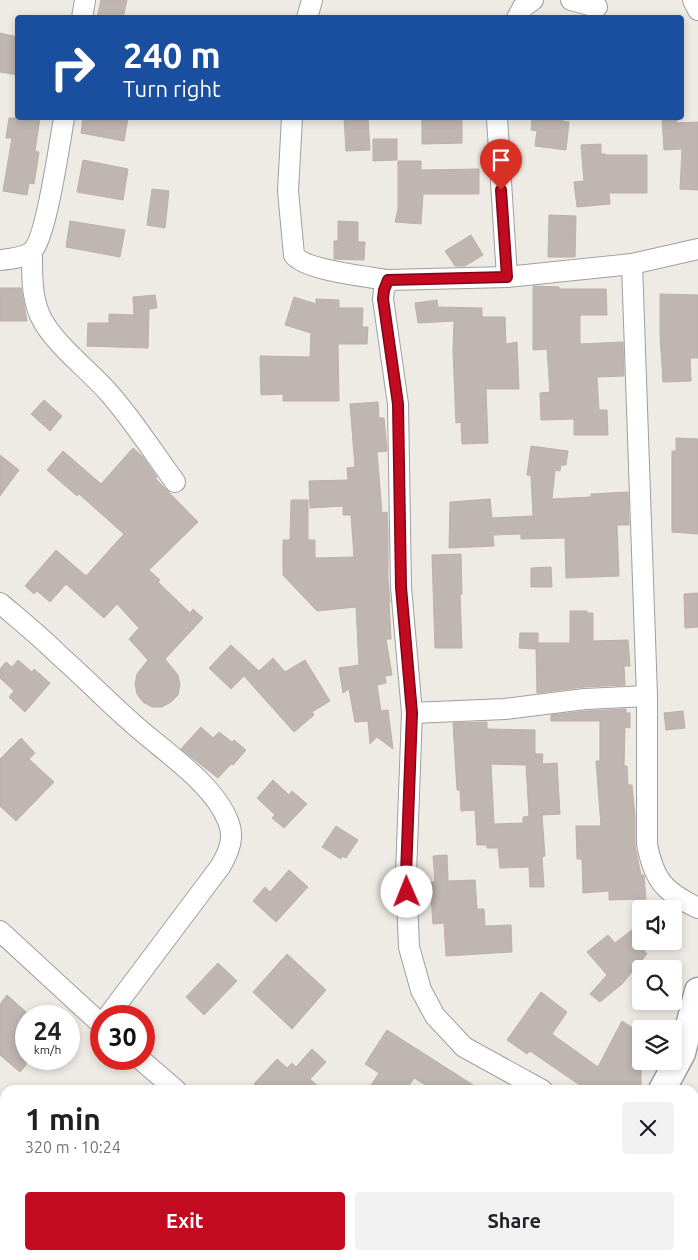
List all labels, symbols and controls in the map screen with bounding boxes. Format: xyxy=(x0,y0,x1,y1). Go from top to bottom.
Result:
icon: right xyxy=(40,35,105,100)
text: 240 m xyxy=(123,35,221,75)
text: Turn right xyxy=(123,76,221,101)
pin xyxy=(480,139,522,190)
icon: arrive xyxy=(487,146,515,174)
position arrow xyxy=(380,865,432,917)
map controls xyxy=(632,900,682,1070)
button: sound xyxy=(632,900,682,950)
button: search xyxy=(632,960,682,1010)
speed limit sign: 30 xyxy=(90,1005,155,1070)
text: 24 xyxy=(33,1017,62,1045)
button: layers xyxy=(632,1020,682,1070)
text: km/h xyxy=(34,1043,61,1056)
text: 1 min xyxy=(25,1102,101,1136)
button: close xyxy=(622,1102,674,1154)
text: 320 m · 10:24 xyxy=(25,1138,121,1156)
button: Exit xyxy=(25,1192,345,1250)
button: Share xyxy=(355,1192,674,1250)

